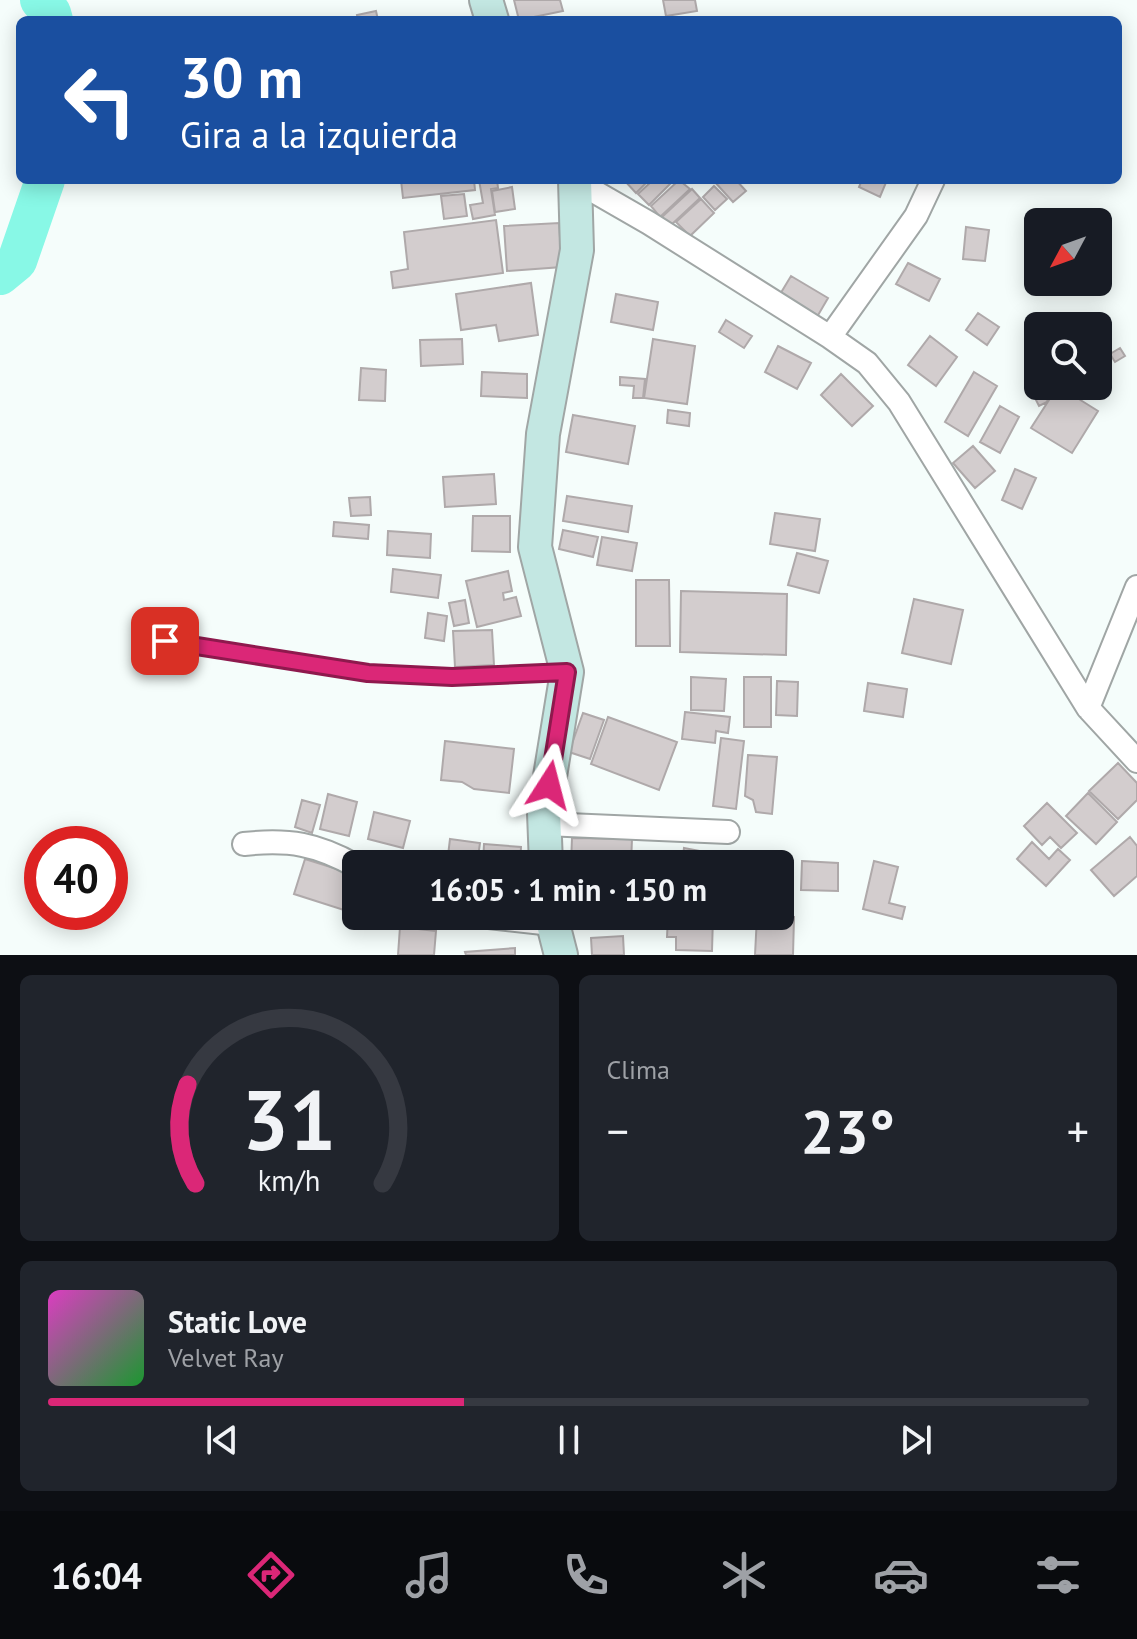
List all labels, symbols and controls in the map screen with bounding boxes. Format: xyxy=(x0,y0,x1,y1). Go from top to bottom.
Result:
text: 30 m xyxy=(180,41,303,113)
icon: left xyxy=(48,48,152,152)
text: Gira a la izquierda xyxy=(180,111,458,158)
north arrow xyxy=(1024,208,1112,296)
map controls xyxy=(1024,208,1112,400)
button: search xyxy=(1024,312,1112,400)
pin xyxy=(131,607,199,675)
icon: arrive xyxy=(143,619,187,663)
position arrow xyxy=(507,743,591,827)
speed limit sign: 40 xyxy=(24,826,128,930)
text: 16:05 · 1 min · 150 m xyxy=(429,870,707,909)
text: Clima xyxy=(607,1053,670,1086)
text: 31 xyxy=(242,1065,336,1173)
text: 23° xyxy=(801,1092,895,1170)
text: − xyxy=(607,1102,629,1159)
text: + xyxy=(1067,1102,1089,1159)
text: km/h xyxy=(258,1162,321,1199)
text: Static Love xyxy=(168,1302,307,1341)
text: Velvet Ray xyxy=(168,1341,284,1374)
icon: previous xyxy=(200,1418,244,1462)
icon: pause xyxy=(547,1418,591,1462)
icon: next xyxy=(894,1418,938,1462)
icon: directions xyxy=(243,1547,299,1603)
icon: music xyxy=(401,1547,457,1603)
icon: phone xyxy=(558,1547,614,1603)
icon: climate xyxy=(716,1547,772,1603)
icon: car xyxy=(873,1547,929,1603)
icon: filters xyxy=(1030,1547,1086,1603)
text: 16:04 xyxy=(51,1552,142,1599)

